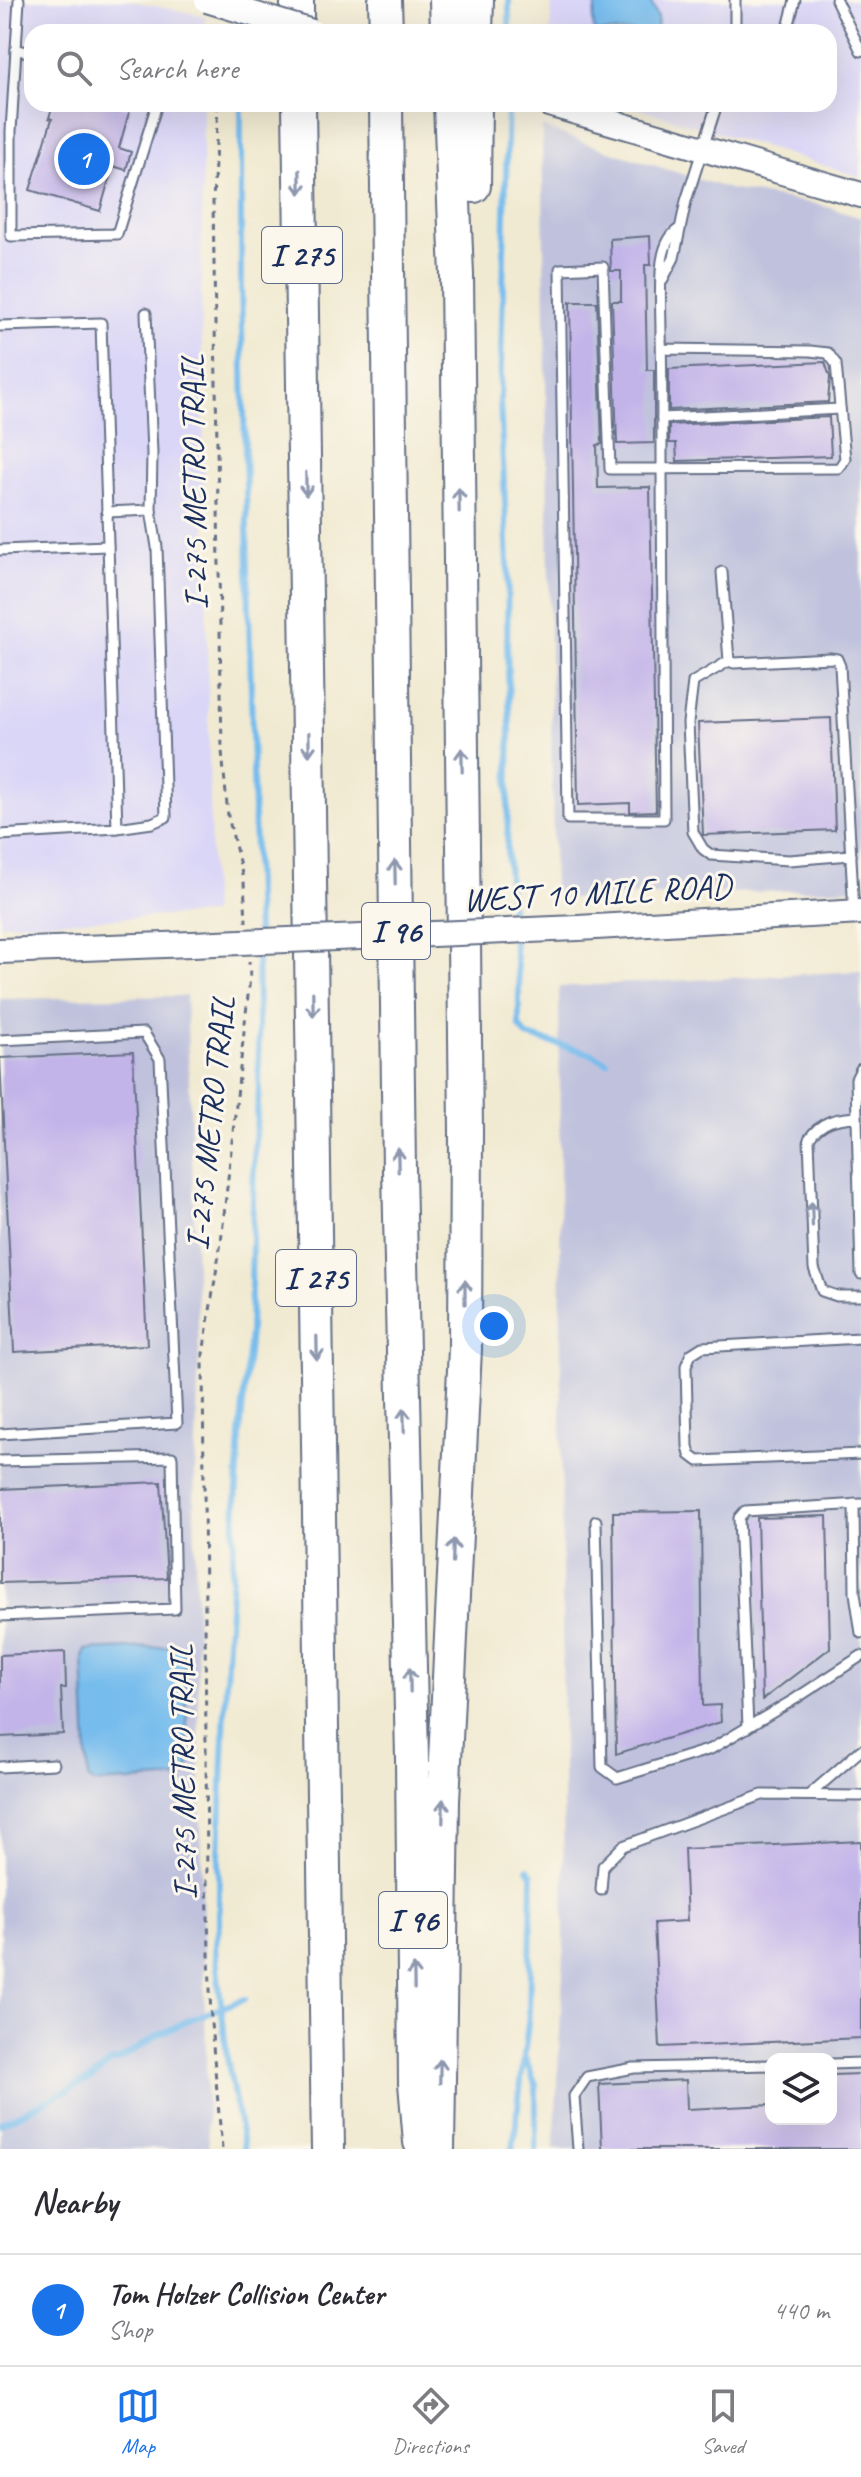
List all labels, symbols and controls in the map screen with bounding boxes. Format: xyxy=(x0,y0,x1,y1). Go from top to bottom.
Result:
search box xyxy=(24,24,837,112)
icon: search xyxy=(52,46,96,90)
text: Search here xyxy=(116,49,238,87)
pin: 1 xyxy=(58,129,110,189)
one-way arrow xyxy=(292,168,308,195)
road number: I 275 xyxy=(262,227,342,283)
street label: I-275 METRO TRAIL xyxy=(170,354,217,610)
one-way arrow xyxy=(298,470,313,497)
one-way arrow xyxy=(451,487,467,514)
one-way arrow xyxy=(301,730,317,757)
one-way arrow xyxy=(454,747,469,774)
one-way arrow xyxy=(387,859,403,886)
street label: WEST 10 MILE ROAD xyxy=(462,864,735,921)
road number: I 96 xyxy=(362,903,430,959)
one-way arrow xyxy=(305,990,320,1017)
street label: I-275 METRO TRAIL xyxy=(175,994,244,1252)
one-way arrow xyxy=(391,1147,406,1174)
one-way arrow xyxy=(805,1201,820,1228)
road number: I 275 xyxy=(276,1250,356,1306)
one-way arrow xyxy=(457,1279,473,1306)
your location xyxy=(474,1306,514,1346)
one-way arrow xyxy=(309,1334,325,1361)
one-way arrow xyxy=(396,1407,412,1434)
one-way arrow xyxy=(446,1538,461,1565)
street label: I-275 METRO TRAIL xyxy=(159,1644,206,1900)
one-way arrow xyxy=(402,1667,418,1694)
one-way arrow xyxy=(435,1798,450,1825)
road number: I 96 xyxy=(379,1892,447,1948)
one-way arrow xyxy=(406,1964,422,1991)
map controls xyxy=(765,2053,837,2125)
button: layers xyxy=(765,2053,837,2125)
one-way arrow xyxy=(432,2058,448,2085)
text: Nearby xyxy=(32,2180,118,2223)
text: Tom Holzer Collision Center xyxy=(108,2275,384,2313)
text: 1 xyxy=(52,2294,64,2327)
text: 440 m xyxy=(773,2294,829,2327)
text: Shop xyxy=(108,2313,152,2346)
tab: Map xyxy=(116,2384,160,2460)
tab: Directions xyxy=(392,2384,469,2460)
tab: Saved xyxy=(701,2384,745,2460)

